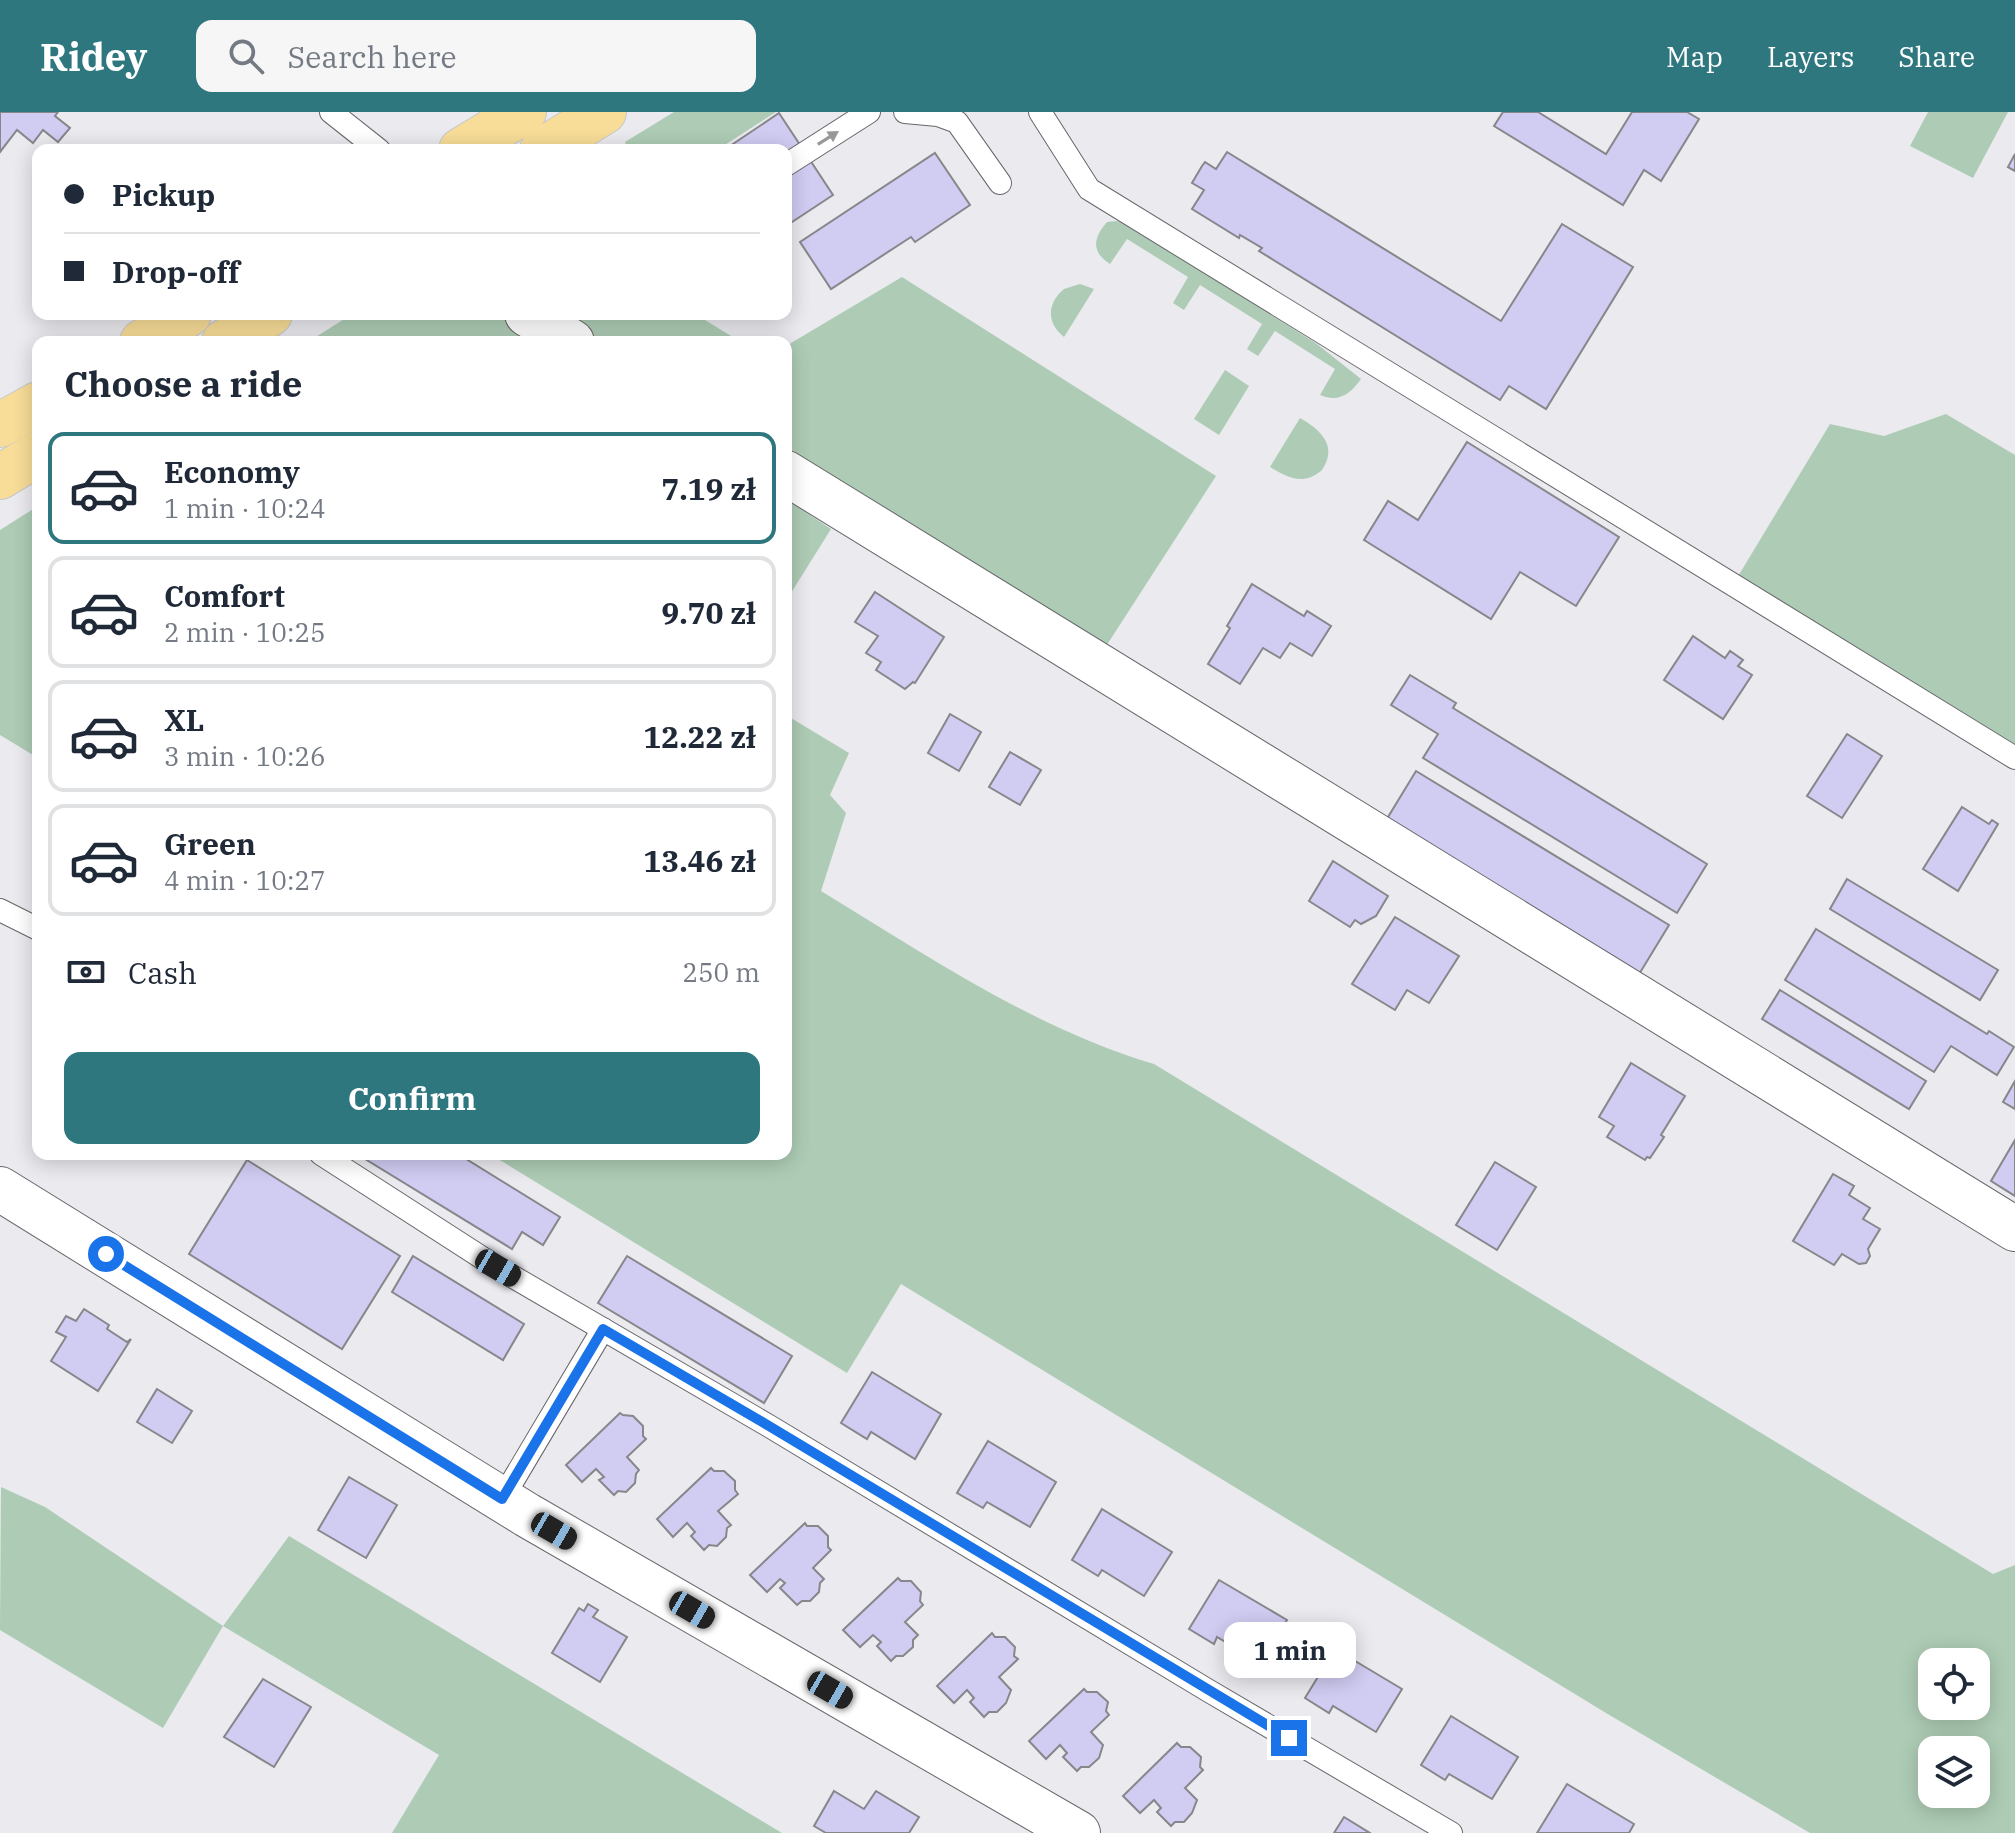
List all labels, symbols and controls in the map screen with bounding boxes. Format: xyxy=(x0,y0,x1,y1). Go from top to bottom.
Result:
search box xyxy=(196,20,756,92)
text: Ridey xyxy=(40,32,148,81)
icon: search xyxy=(224,34,268,78)
text: Search here xyxy=(288,37,457,76)
text: Map xyxy=(1666,38,1723,75)
text: Layers xyxy=(1767,38,1854,75)
text: Share xyxy=(1898,38,1975,75)
one-way arrow xyxy=(817,131,838,146)
text: Pickup xyxy=(112,175,215,214)
text: Drop-off xyxy=(112,252,240,291)
text: Choose a ride xyxy=(64,360,303,407)
icon: car xyxy=(68,452,140,524)
text: Economy xyxy=(164,452,300,491)
text: 7.19 zł xyxy=(661,469,756,508)
text: 1 min · 10:24 xyxy=(164,491,326,525)
icon: car xyxy=(68,576,140,648)
text: Comfort xyxy=(164,576,285,615)
text: 9.70 zł xyxy=(661,593,756,632)
text: 2 min · 10:25 xyxy=(164,615,326,649)
icon: car xyxy=(68,700,140,772)
text: XL xyxy=(164,700,204,739)
text: 12.22 zł xyxy=(643,717,756,756)
text: 3 min · 10:26 xyxy=(164,739,326,773)
icon: car xyxy=(68,824,140,896)
text: Green xyxy=(164,824,256,863)
text: 13.46 zł xyxy=(643,841,756,880)
text: 4 min · 10:27 xyxy=(164,863,326,897)
icon: cash xyxy=(64,950,108,994)
text: Cash xyxy=(128,953,197,992)
text: 250 m xyxy=(682,955,760,989)
button: Confirm xyxy=(64,1052,760,1144)
route start xyxy=(88,1236,124,1272)
car xyxy=(471,1246,525,1290)
car xyxy=(527,1509,581,1553)
car xyxy=(665,1588,719,1632)
callout: 1 min xyxy=(1223,1622,1355,1678)
text: 1 min xyxy=(1254,1633,1326,1667)
map controls xyxy=(1918,1648,1990,1808)
button: locate xyxy=(1918,1648,1990,1720)
car xyxy=(803,1668,857,1712)
route end xyxy=(1271,1720,1307,1756)
button: layers xyxy=(1918,1736,1990,1808)

